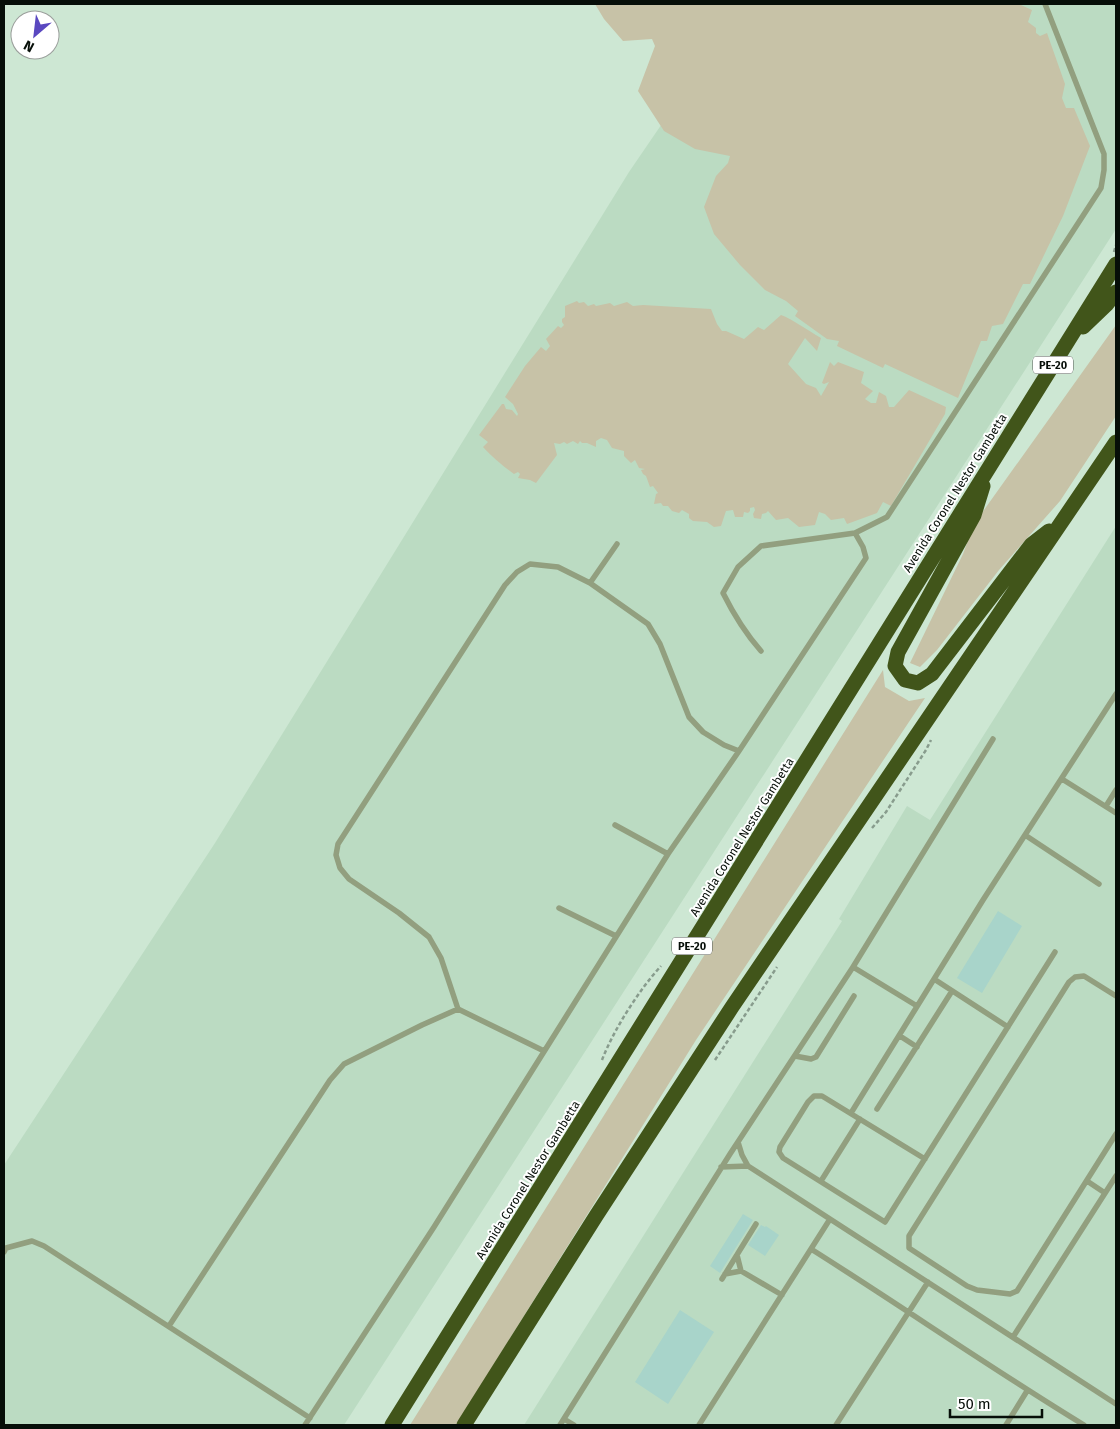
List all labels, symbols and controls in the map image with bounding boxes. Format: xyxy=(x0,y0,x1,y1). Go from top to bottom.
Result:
north arrow xyxy=(10,10,60,60)
text: N xyxy=(21,36,37,56)
road number: PE-20 xyxy=(1033,356,1073,374)
street label: Avenida Coronel Nestor Gambetta xyxy=(900,411,1010,575)
street label: Avenida Coronel Nestor Gambetta xyxy=(687,755,797,919)
road number: PE-20 xyxy=(672,938,712,954)
street label: Avenida Coronel Nestor Gambetta xyxy=(473,1098,583,1262)
scale bar xyxy=(950,1386,1042,1418)
text: 50 m xyxy=(958,1395,991,1413)

